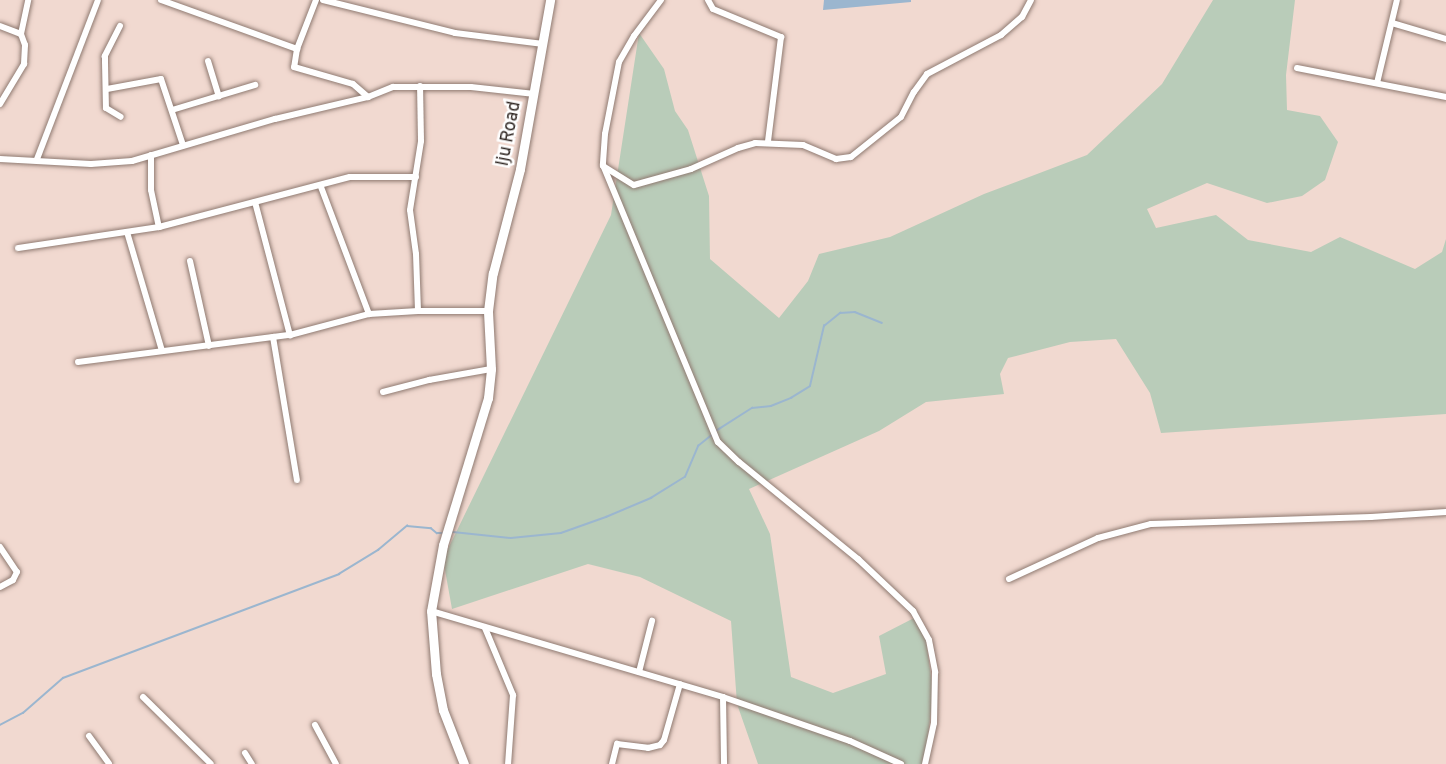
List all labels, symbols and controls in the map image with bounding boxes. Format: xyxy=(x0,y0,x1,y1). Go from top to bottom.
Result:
street label: Iju Road xyxy=(493,100,527,168)

